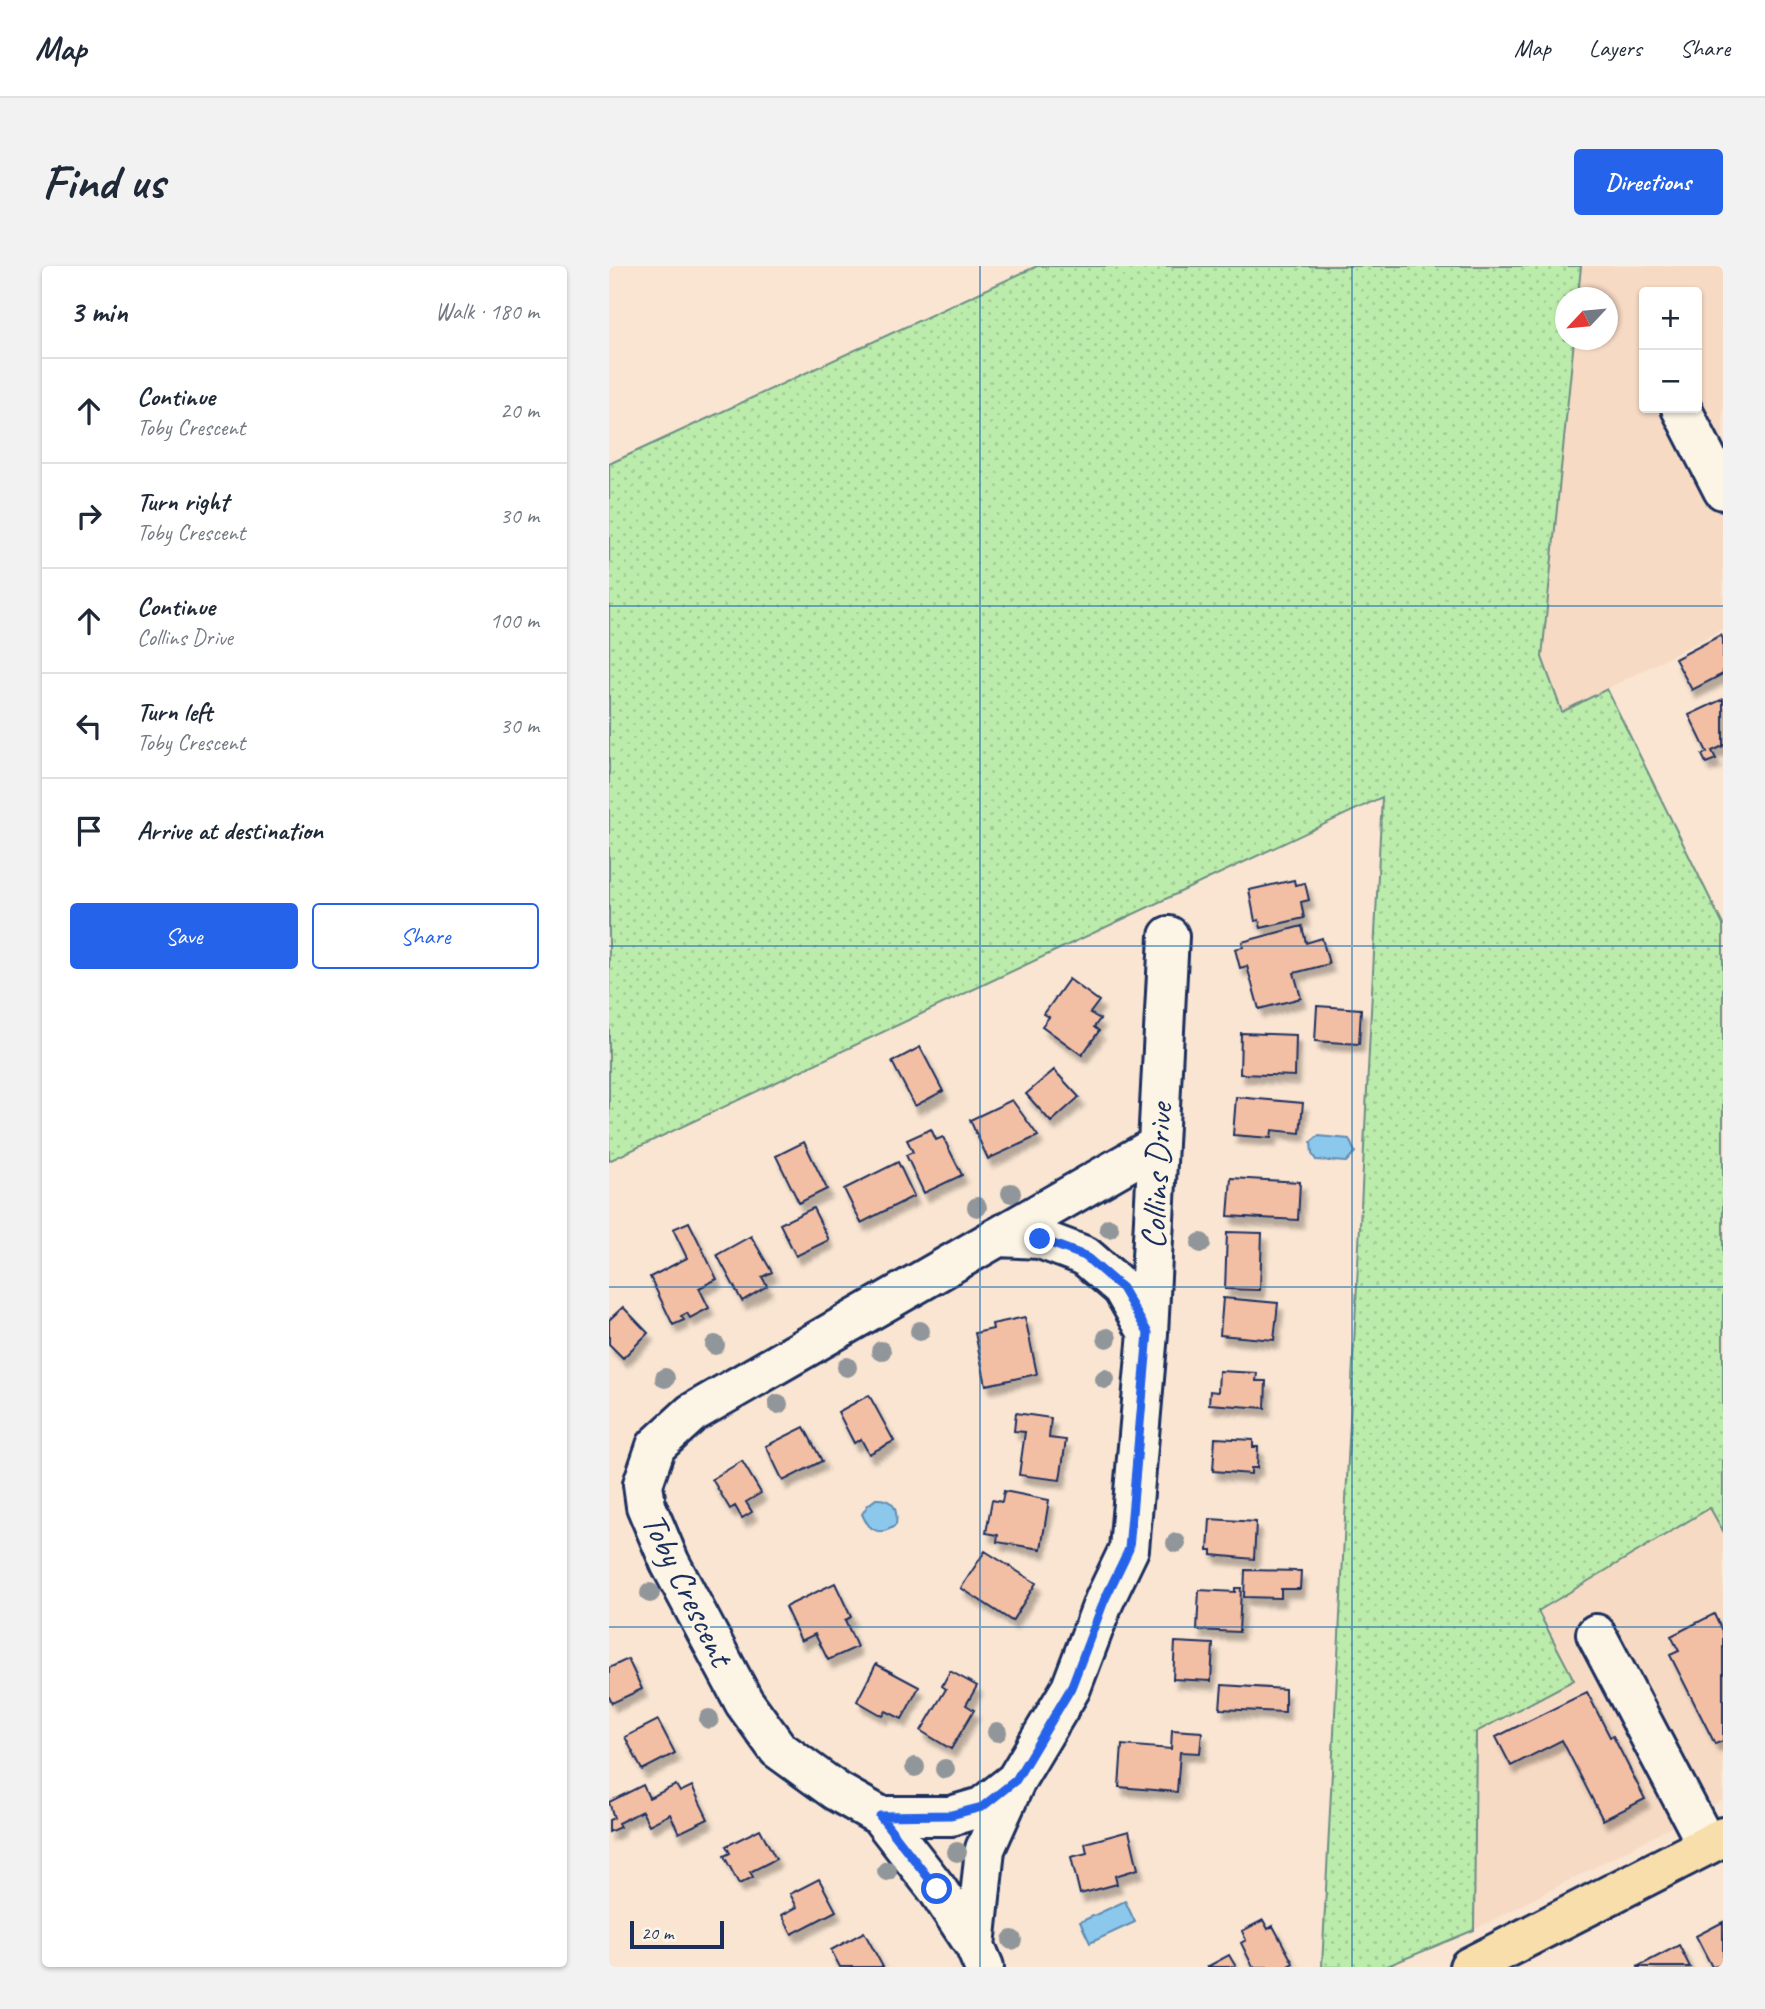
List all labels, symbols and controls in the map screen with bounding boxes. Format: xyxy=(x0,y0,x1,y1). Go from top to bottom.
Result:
text: Map xyxy=(35,27,86,69)
text: Map xyxy=(1514,33,1551,63)
text: Layers xyxy=(1589,33,1642,63)
text: Share xyxy=(1680,33,1730,63)
button: Directions xyxy=(1574,149,1723,215)
text: Find us xyxy=(42,151,164,213)
north arrow xyxy=(1555,287,1618,350)
map controls xyxy=(1639,287,1702,413)
button: + xyxy=(1639,287,1702,350)
text: 3 min xyxy=(70,293,127,331)
text: Walk · 180 m xyxy=(435,297,539,326)
button: − xyxy=(1639,350,1702,413)
text: Continue xyxy=(137,380,215,413)
icon: ahead xyxy=(70,392,108,430)
text: 20 m xyxy=(500,396,539,425)
text: Toby Crescent xyxy=(137,413,245,442)
text: Turn right xyxy=(137,485,228,518)
icon: right xyxy=(70,497,108,535)
text: 30 m xyxy=(500,501,539,530)
text: Toby Crescent xyxy=(137,518,245,547)
text: Continue xyxy=(137,590,215,623)
icon: ahead xyxy=(70,602,108,640)
text: 100 m xyxy=(490,606,539,635)
text: Collins Drive xyxy=(137,623,233,652)
text: Turn left xyxy=(137,695,212,728)
icon: left xyxy=(70,707,108,745)
text: 30 m xyxy=(500,711,539,740)
text: Toby Crescent xyxy=(137,728,245,757)
icon: arrive xyxy=(70,812,108,850)
text: Arrive at destination xyxy=(137,814,323,847)
button: Save xyxy=(70,903,298,969)
button: Share xyxy=(312,903,539,969)
street label: Collins Drive xyxy=(1130,1099,1183,1250)
route end xyxy=(1024,1223,1055,1254)
street label: Toby Crescent xyxy=(631,1505,745,1676)
route start xyxy=(921,1873,952,1904)
scale bar xyxy=(630,1918,725,1950)
text: 20 m xyxy=(641,1921,673,1945)

